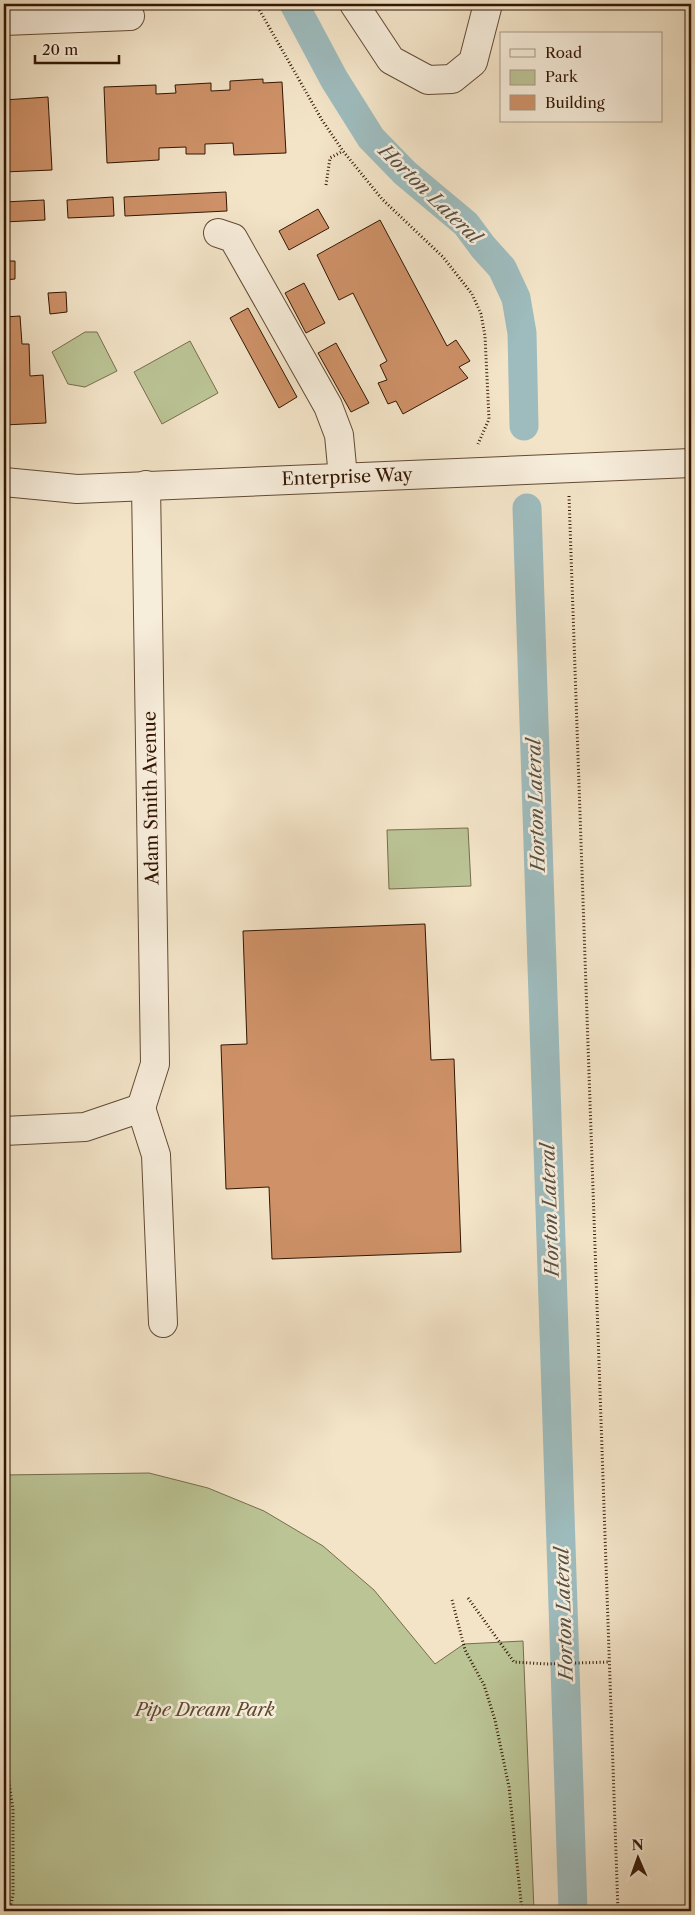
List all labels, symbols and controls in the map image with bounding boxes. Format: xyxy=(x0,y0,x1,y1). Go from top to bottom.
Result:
scale bar xyxy=(35,32,119,64)
legend xyxy=(500,32,662,122)
text: 20 m xyxy=(42,40,78,59)
text: Road xyxy=(545,43,582,62)
text: Park xyxy=(545,67,579,86)
text: Building xyxy=(545,93,605,112)
water label: Horton Lateral xyxy=(373,138,487,250)
street label: Enterprise Way xyxy=(281,464,414,490)
street label: Adam Smith Avenue xyxy=(138,711,164,886)
water label: Horton Lateral xyxy=(522,736,550,874)
water label: Horton Lateral xyxy=(536,1141,564,1279)
water label: Horton Lateral xyxy=(550,1545,578,1683)
park label: Pipe Dream Park xyxy=(133,1699,275,1721)
north arrow xyxy=(612,1832,662,1882)
text: N xyxy=(631,1836,644,1854)

